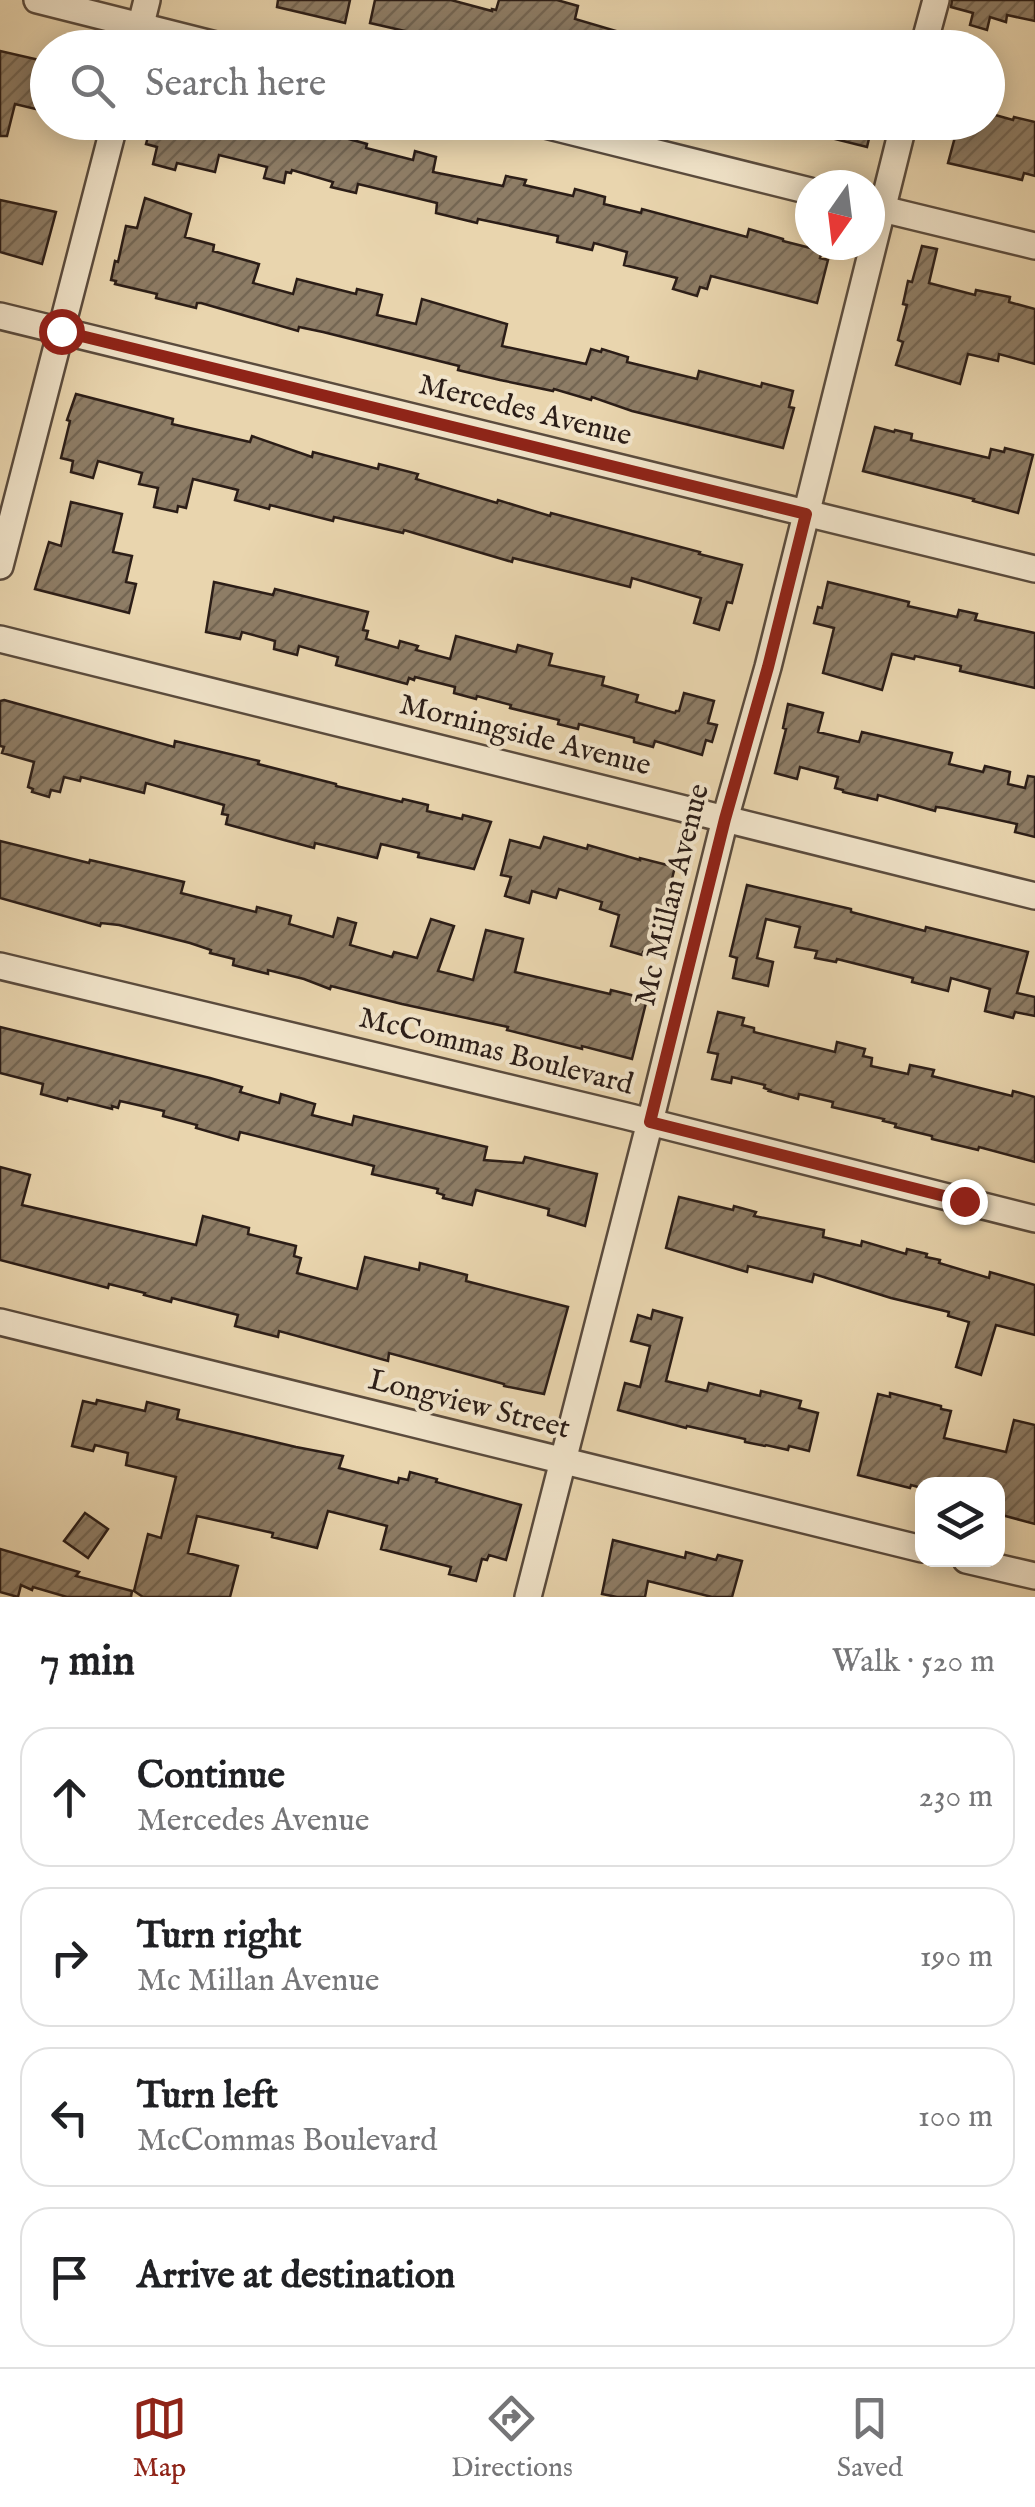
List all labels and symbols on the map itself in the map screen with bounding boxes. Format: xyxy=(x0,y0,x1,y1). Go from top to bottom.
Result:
north arrow xyxy=(795,170,885,260)
route start xyxy=(39,309,85,355)
street label: Mercedes Avenue xyxy=(415,366,635,456)
street label: Morningside Avenue xyxy=(395,686,655,786)
street label: Mc Millan Avenue xyxy=(627,780,719,1010)
street label: McCommas Boulevard xyxy=(355,1000,638,1105)
route end xyxy=(942,1179,988,1225)
street label: Longview Street xyxy=(364,1362,574,1448)

